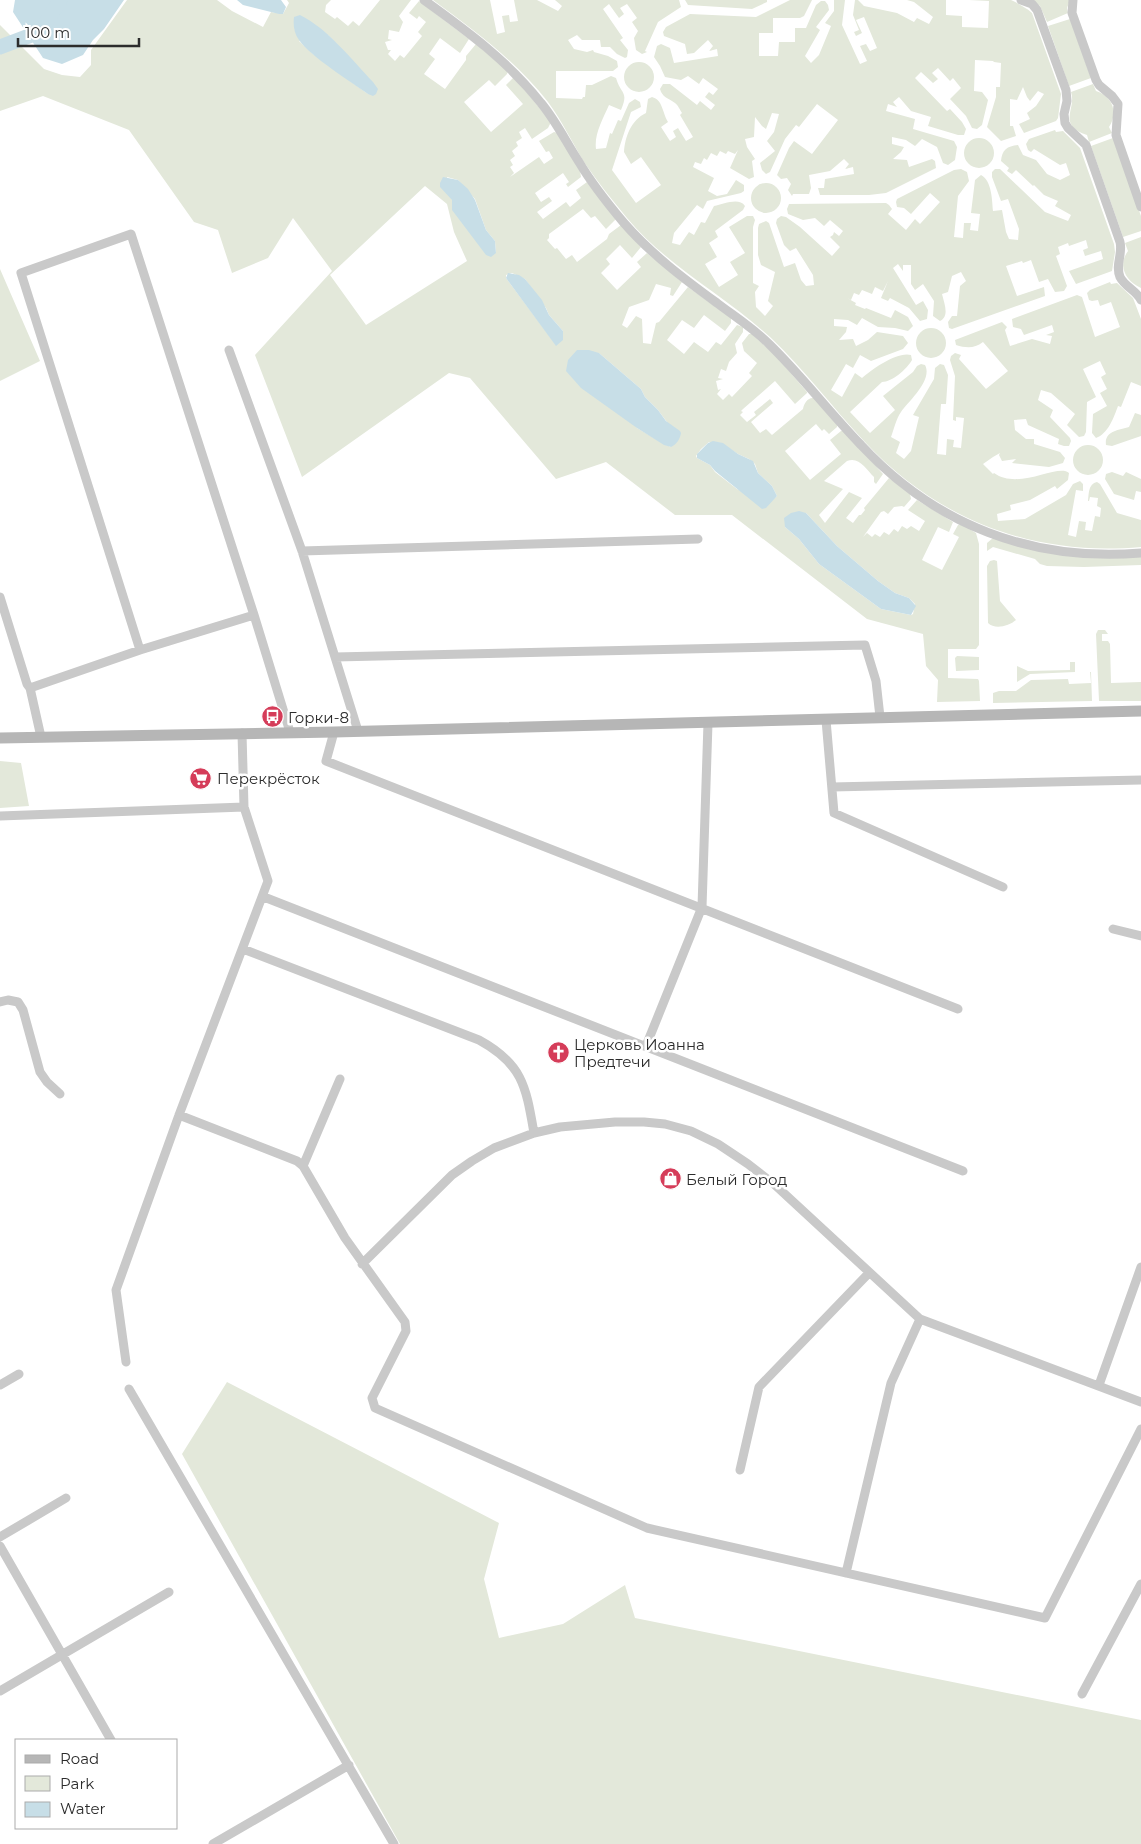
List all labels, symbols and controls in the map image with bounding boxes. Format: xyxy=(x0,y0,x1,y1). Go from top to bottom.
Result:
scale bar xyxy=(18,15,139,47)
text: 100 m xyxy=(25,23,70,42)
bus stop icon: Горки-8 xyxy=(260,705,284,729)
place label: Горки-8 xyxy=(288,708,349,727)
supermarket icon: Перекрёсток xyxy=(189,766,213,790)
place label: Перекрёсток xyxy=(217,769,320,788)
place label: Церковь Иоанна Предтечи xyxy=(574,1035,705,1071)
church icon: Церковь Иоанна Предтечи xyxy=(546,1041,570,1065)
shop icon: Белый Город xyxy=(658,1167,682,1191)
place label: Белый Город xyxy=(686,1170,788,1189)
legend xyxy=(15,1739,178,1829)
text: Road xyxy=(60,1749,99,1768)
text: Park xyxy=(60,1774,94,1793)
text: Water xyxy=(60,1799,106,1818)

